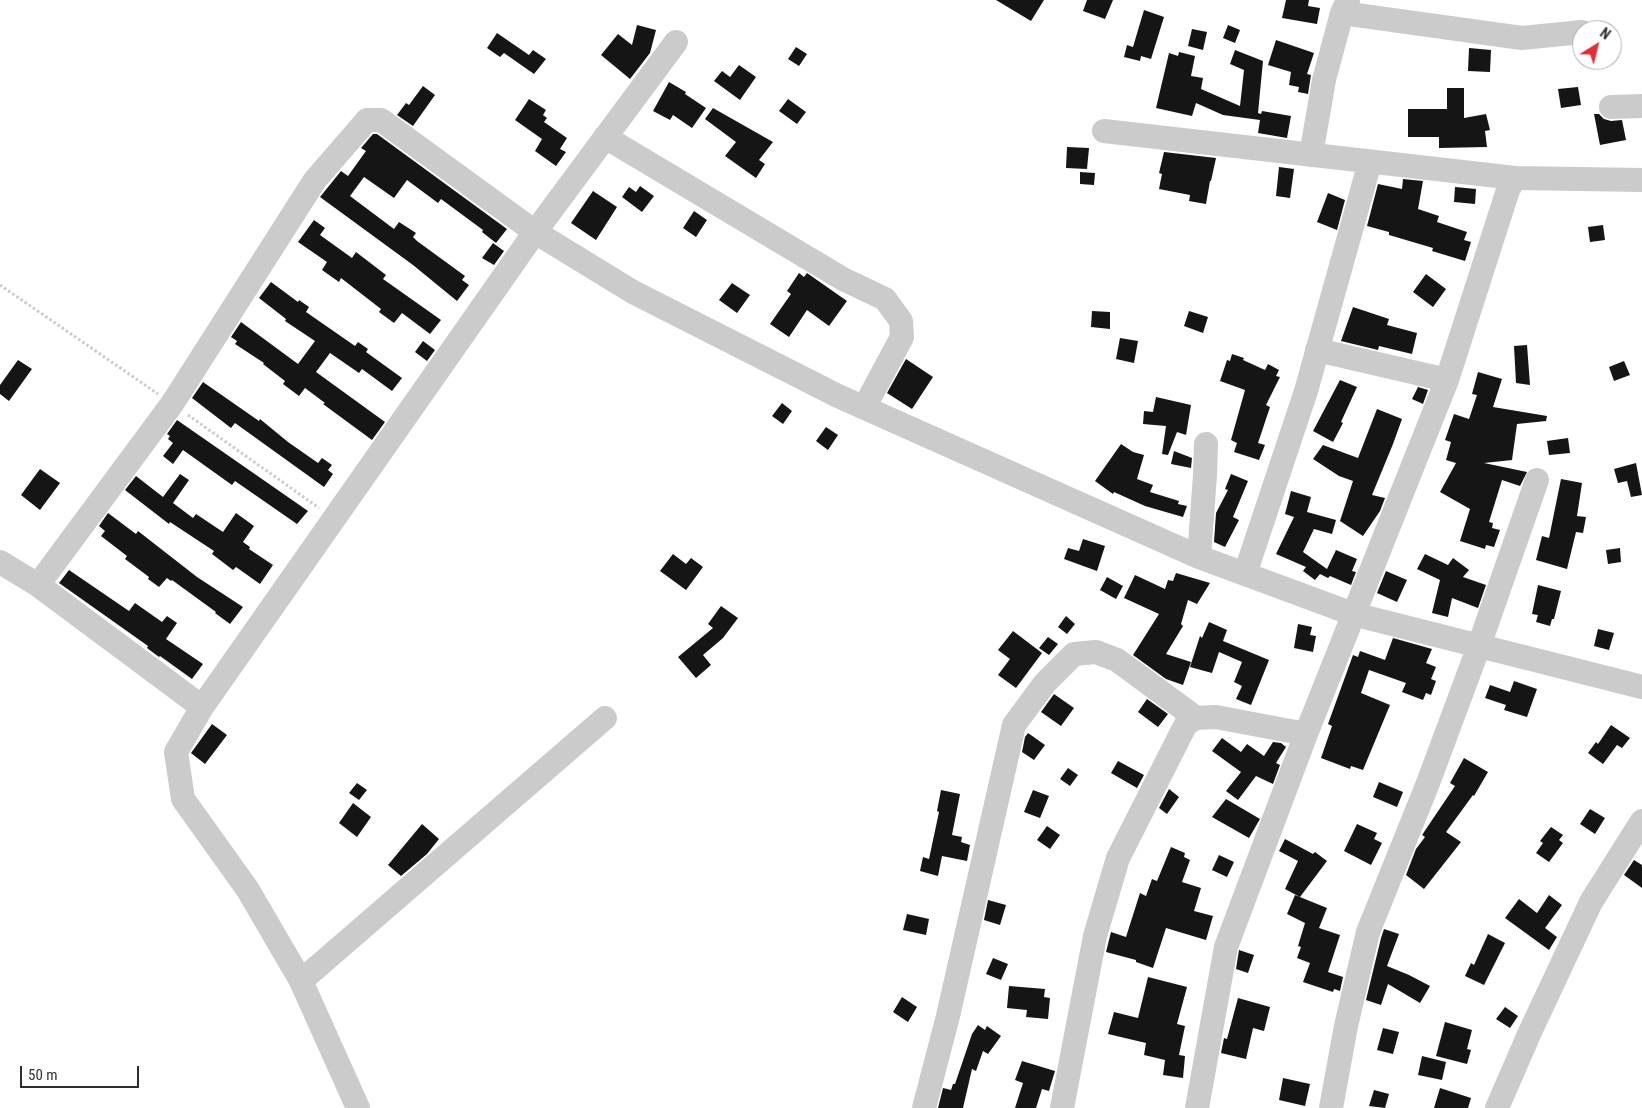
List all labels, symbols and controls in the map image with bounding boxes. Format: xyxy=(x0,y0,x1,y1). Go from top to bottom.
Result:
north arrow xyxy=(1572,20,1622,70)
text: N xyxy=(1597,25,1613,43)
scale bar xyxy=(22,1056,141,1088)
text: 50 m xyxy=(28,1066,58,1084)

